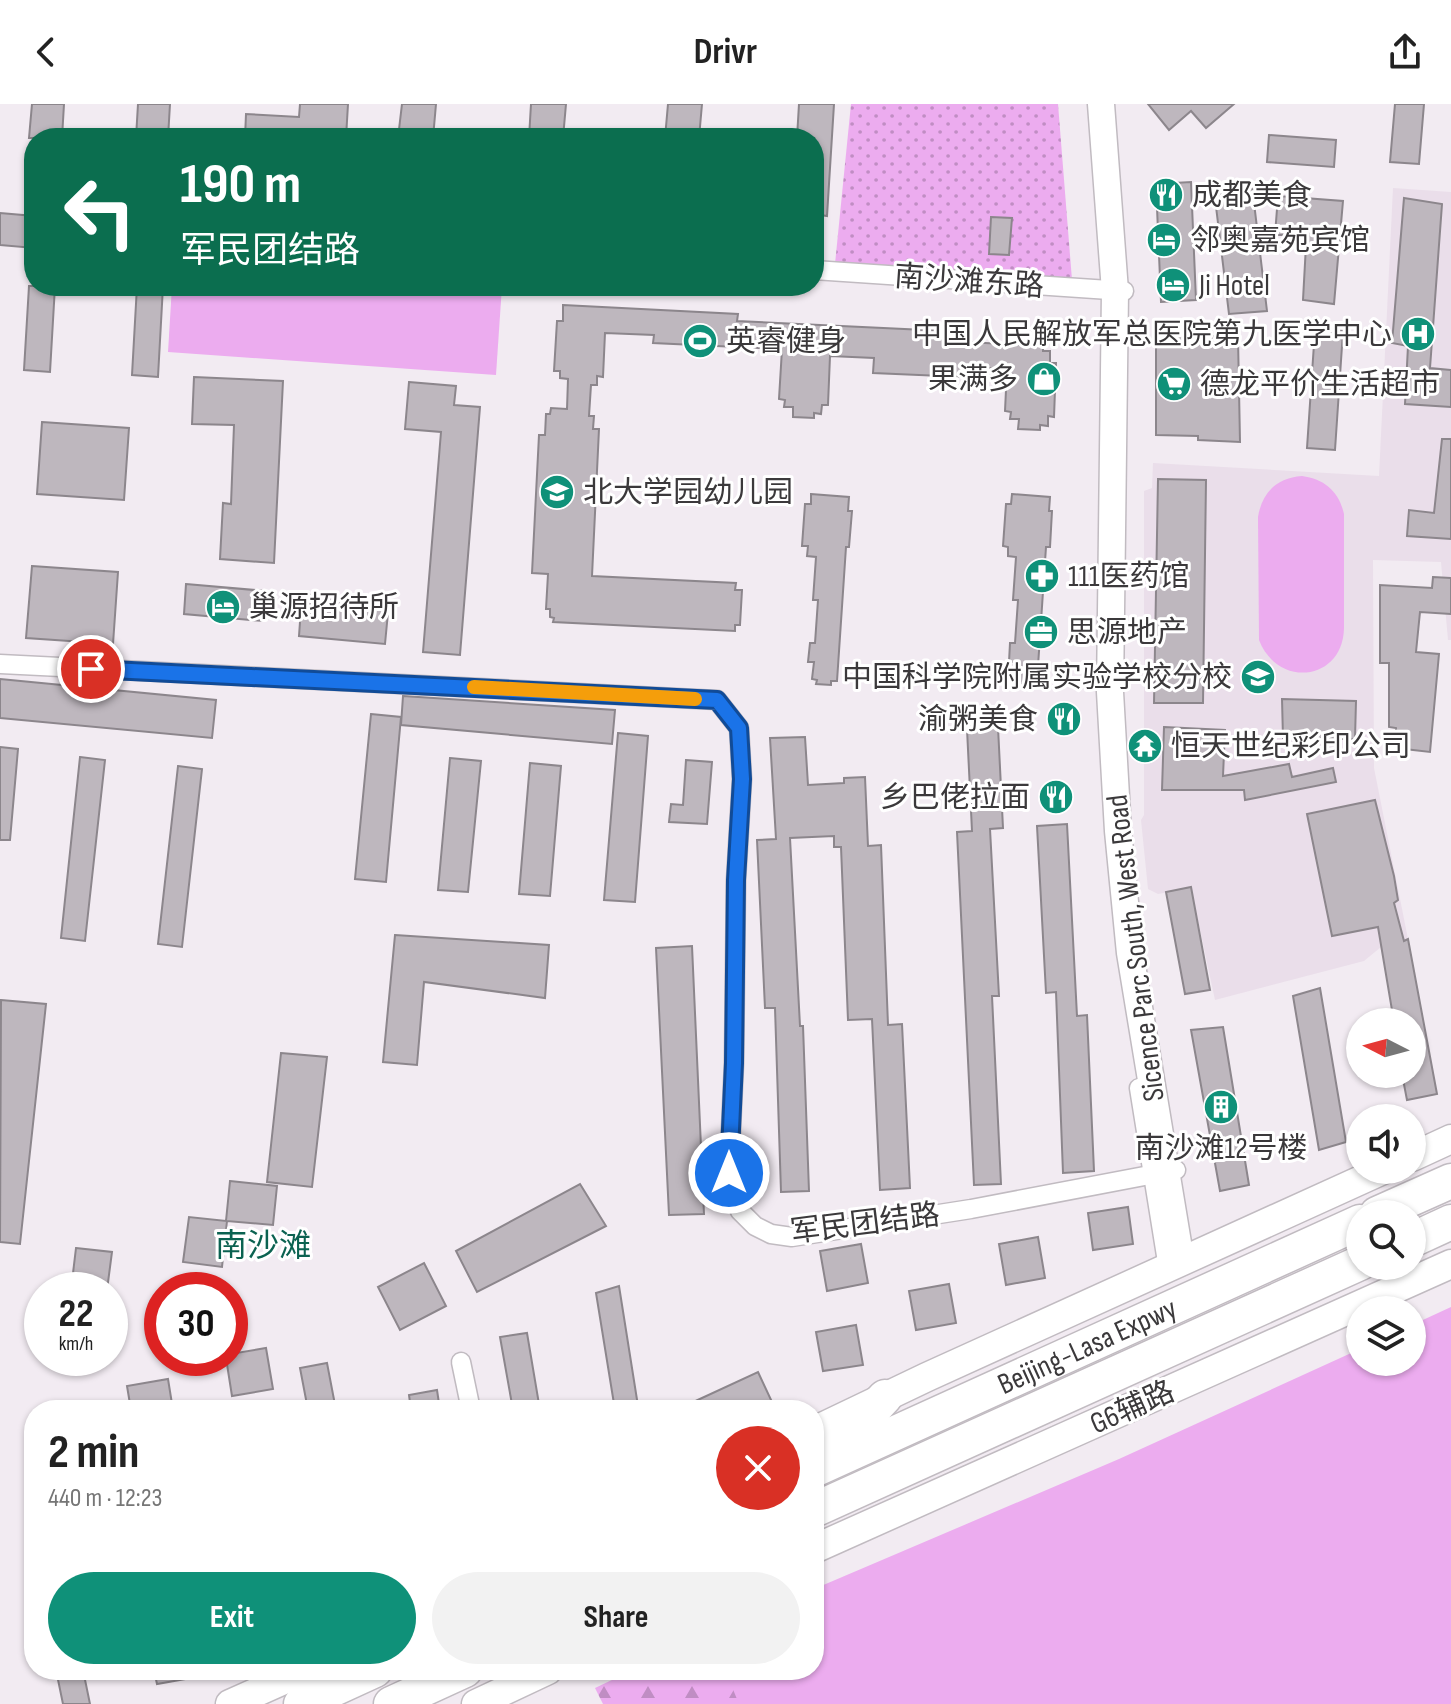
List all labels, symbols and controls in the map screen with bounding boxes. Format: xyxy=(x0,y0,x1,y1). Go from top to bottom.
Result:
icon: back xyxy=(24,30,68,74)
icon: share xyxy=(1383,30,1427,74)
text: Drivr xyxy=(694,31,757,74)
text: 190 m xyxy=(180,152,301,219)
icon: left xyxy=(48,160,152,264)
restaurant icon: 成都美食 xyxy=(1147,176,1185,214)
place label: 成都美食 xyxy=(1192,178,1312,214)
hotel icon: 邻奥嘉苑宾馆 xyxy=(1145,221,1183,259)
place label: 邻奥嘉苑宾馆 xyxy=(1190,223,1370,259)
text: 军民团结路 xyxy=(180,230,360,273)
street label: 南沙滩东路 xyxy=(893,259,1045,305)
hotel icon: Ji Hotel xyxy=(1154,266,1192,304)
place label: Ji Hotel xyxy=(1198,268,1270,304)
hospital icon: 中国人民解放军总医院第九医学中心 xyxy=(1399,315,1437,353)
place label: 中国人民解放军总医院第九医学中心 xyxy=(912,317,1392,353)
sports icon: 英睿健身 xyxy=(681,322,719,360)
place label: 英睿健身 xyxy=(726,324,846,360)
shop icon: 果满多 xyxy=(1025,360,1063,398)
place label: 果满多 xyxy=(928,362,1018,398)
supermarket icon: 德龙平价生活超市 xyxy=(1155,365,1193,403)
place label: 德龙平价生活超市 xyxy=(1200,367,1440,403)
school or university icon: 北大学园幼儿园 xyxy=(538,473,576,511)
place label: 北大学园幼儿园 xyxy=(583,475,793,511)
pharmacy icon: 111医药馆 xyxy=(1023,557,1061,595)
place label: 111医药馆 xyxy=(1068,559,1190,595)
hotel icon: 巢源招待所 xyxy=(204,588,242,626)
place label: 巢源招待所 xyxy=(249,590,399,626)
office icon: 思源地产 xyxy=(1022,613,1060,651)
place label: 思源地产 xyxy=(1067,615,1187,651)
pin xyxy=(57,635,125,703)
icon: arrive xyxy=(69,647,113,691)
school or university icon: 中国科学院附属实验学校分校 xyxy=(1239,658,1277,696)
place label: 中国科学院附属实验学校分校 xyxy=(842,660,1232,696)
restaurant icon: 渝粥美食 xyxy=(1045,700,1083,738)
place label: 渝粥美食 xyxy=(918,702,1038,738)
temple icon: 恒天世纪彩印公司 xyxy=(1126,727,1164,765)
place label: 恒天世纪彩印公司 xyxy=(1171,729,1411,765)
restaurant icon: 乡巴佬拉面 xyxy=(1037,778,1075,816)
place label: 乡巴佬拉面 xyxy=(880,780,1030,816)
street label: Sicence Parc South, West Road xyxy=(1099,792,1173,1103)
north arrow xyxy=(1346,1008,1426,1088)
map controls xyxy=(1346,1008,1426,1376)
building icon: 南沙滩12号楼 xyxy=(1202,1088,1240,1126)
button: sound xyxy=(1346,1104,1426,1184)
position arrow xyxy=(687,1131,771,1215)
place label: 南沙滩12号楼 xyxy=(1134,1131,1308,1167)
street label: 军民团结路 xyxy=(788,1197,942,1251)
button: search xyxy=(1346,1200,1426,1280)
district label: 南沙滩 xyxy=(215,1227,311,1266)
speed limit sign: 30 xyxy=(144,1272,248,1376)
text: 22 xyxy=(58,1290,94,1338)
street label: Beijing-Lasa Expwy xyxy=(992,1290,1183,1403)
button: layers xyxy=(1346,1296,1426,1376)
text: km/h xyxy=(59,1332,93,1356)
street label: G6辅路 xyxy=(1085,1374,1180,1442)
text: 2 min xyxy=(48,1424,139,1481)
button: close xyxy=(716,1426,800,1510)
text: 440 m · 12:23 xyxy=(48,1483,162,1514)
button: Exit xyxy=(48,1572,416,1664)
button: Share xyxy=(432,1572,800,1664)

